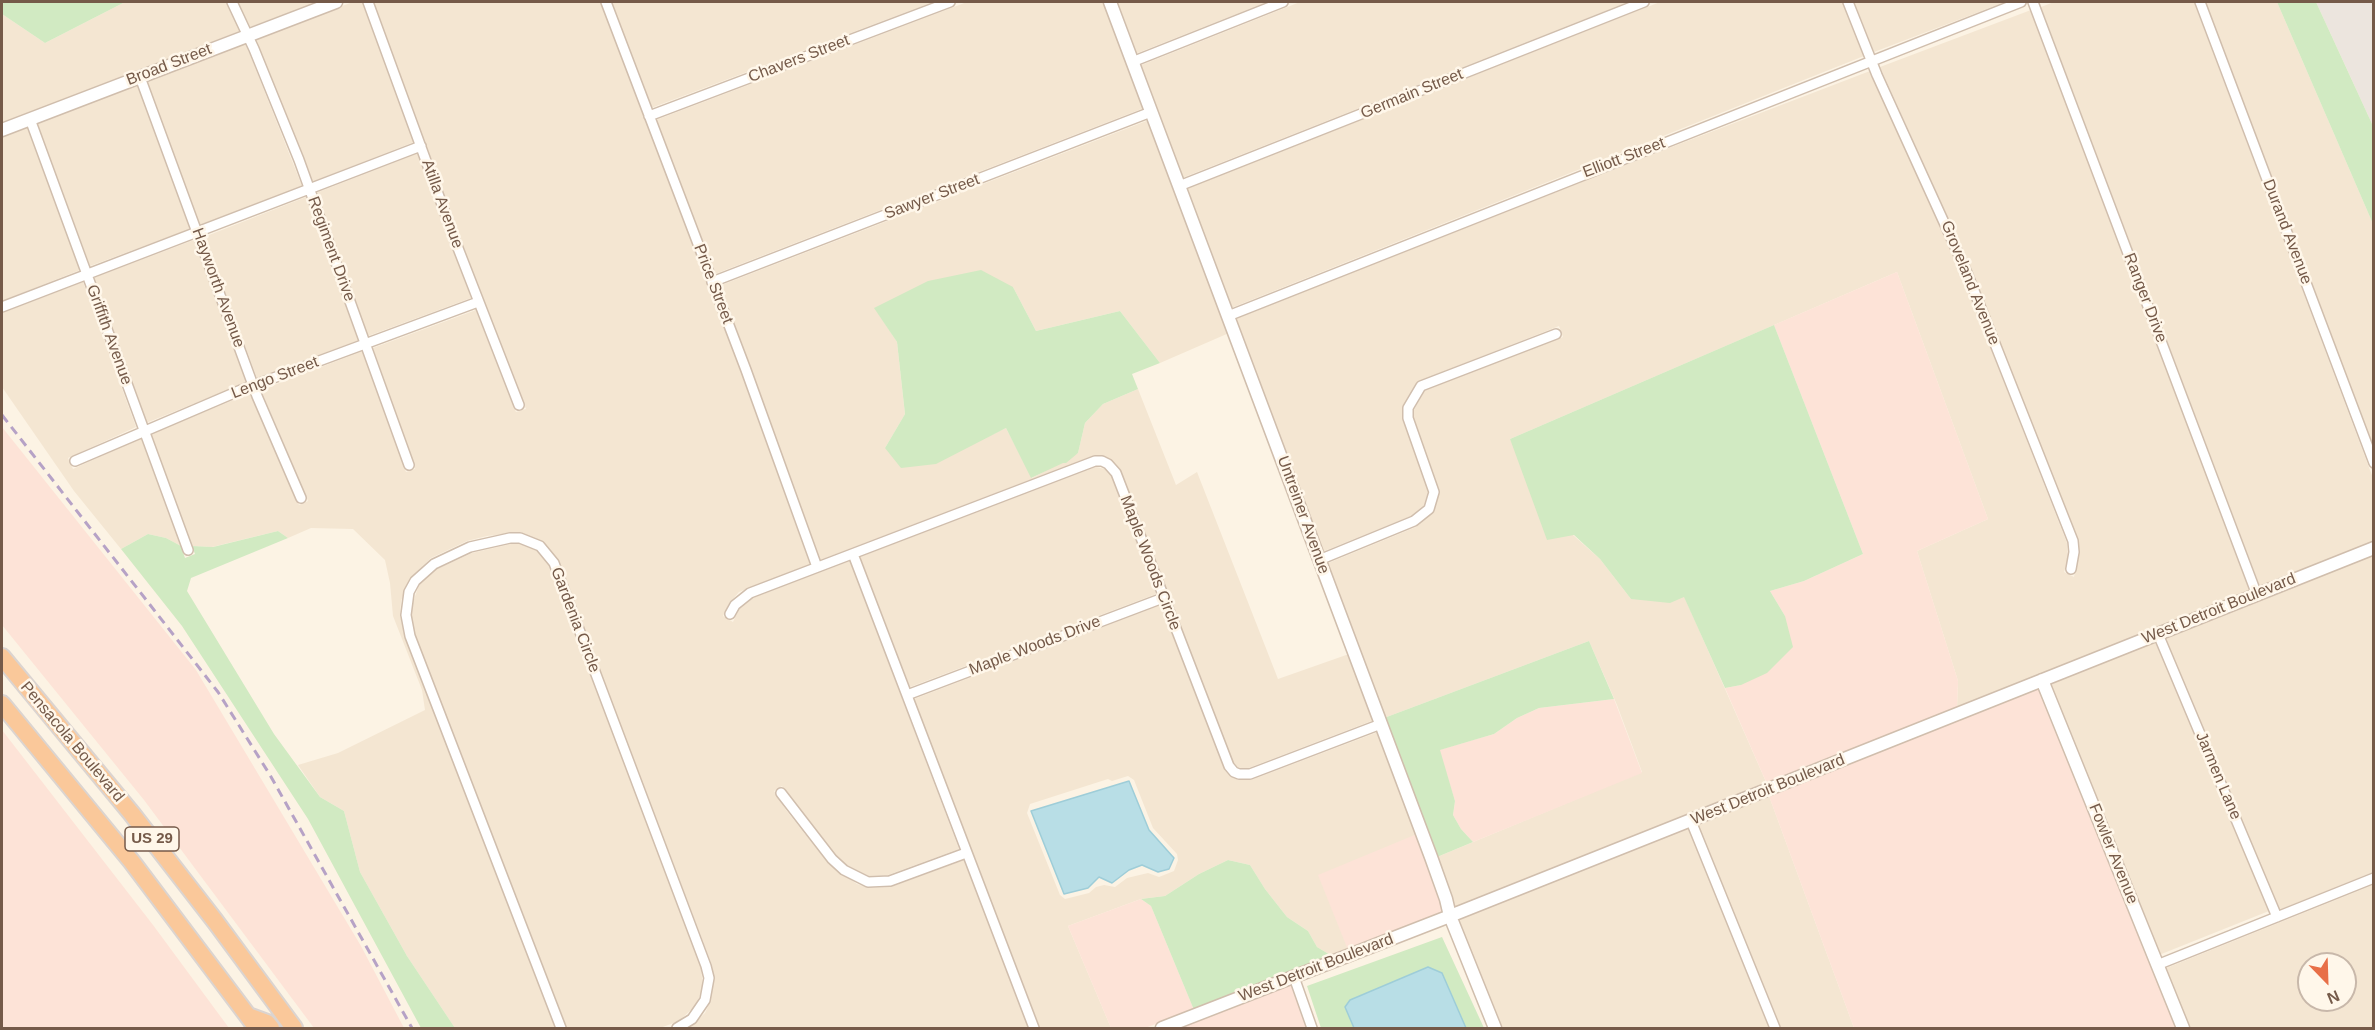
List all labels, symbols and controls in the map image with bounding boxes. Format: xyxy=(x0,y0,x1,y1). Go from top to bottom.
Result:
street label: Chavers Street xyxy=(746,31,852,87)
street label: Broad Street xyxy=(124,40,214,90)
street label: Germain Street xyxy=(1358,65,1466,123)
street label: Elliott Street xyxy=(1580,134,1668,182)
street label: Atilla Avenue xyxy=(417,157,467,251)
street label: Sawyer Street xyxy=(882,170,982,224)
street label: Durand Avenue xyxy=(2258,177,2316,287)
street label: Regiment Drive xyxy=(303,194,359,304)
street label: Groveland Avenue xyxy=(1936,218,2004,348)
street label: Hayworth Avenue xyxy=(187,226,249,350)
street label: Price Street xyxy=(689,242,737,326)
street label: Ranger Drive xyxy=(2119,251,2171,345)
street label: Griffith Avenue xyxy=(82,282,136,388)
street label: Lengo Street xyxy=(229,353,321,403)
street label: Untreiner Avenue xyxy=(1273,453,1333,577)
street label: Maple Woods Circle xyxy=(1115,493,1185,633)
street label: Gardenia Circle xyxy=(546,565,604,675)
street label: West Detroit Boulevard xyxy=(2139,569,2299,649)
street label: Maple Woods Drive xyxy=(967,612,1103,680)
street label: Pensacola Boulevard xyxy=(16,678,128,806)
street label: Jarmen Lane xyxy=(2191,729,2245,823)
street label: West Detroit Boulevard xyxy=(1688,750,1848,830)
street label: Fowler Avenue xyxy=(2084,801,2142,907)
road number: US 29 xyxy=(125,827,179,851)
street label: West Detroit Boulevard xyxy=(1236,930,1396,1006)
north arrow xyxy=(2297,952,2357,1012)
text: N xyxy=(2325,987,2342,1007)

